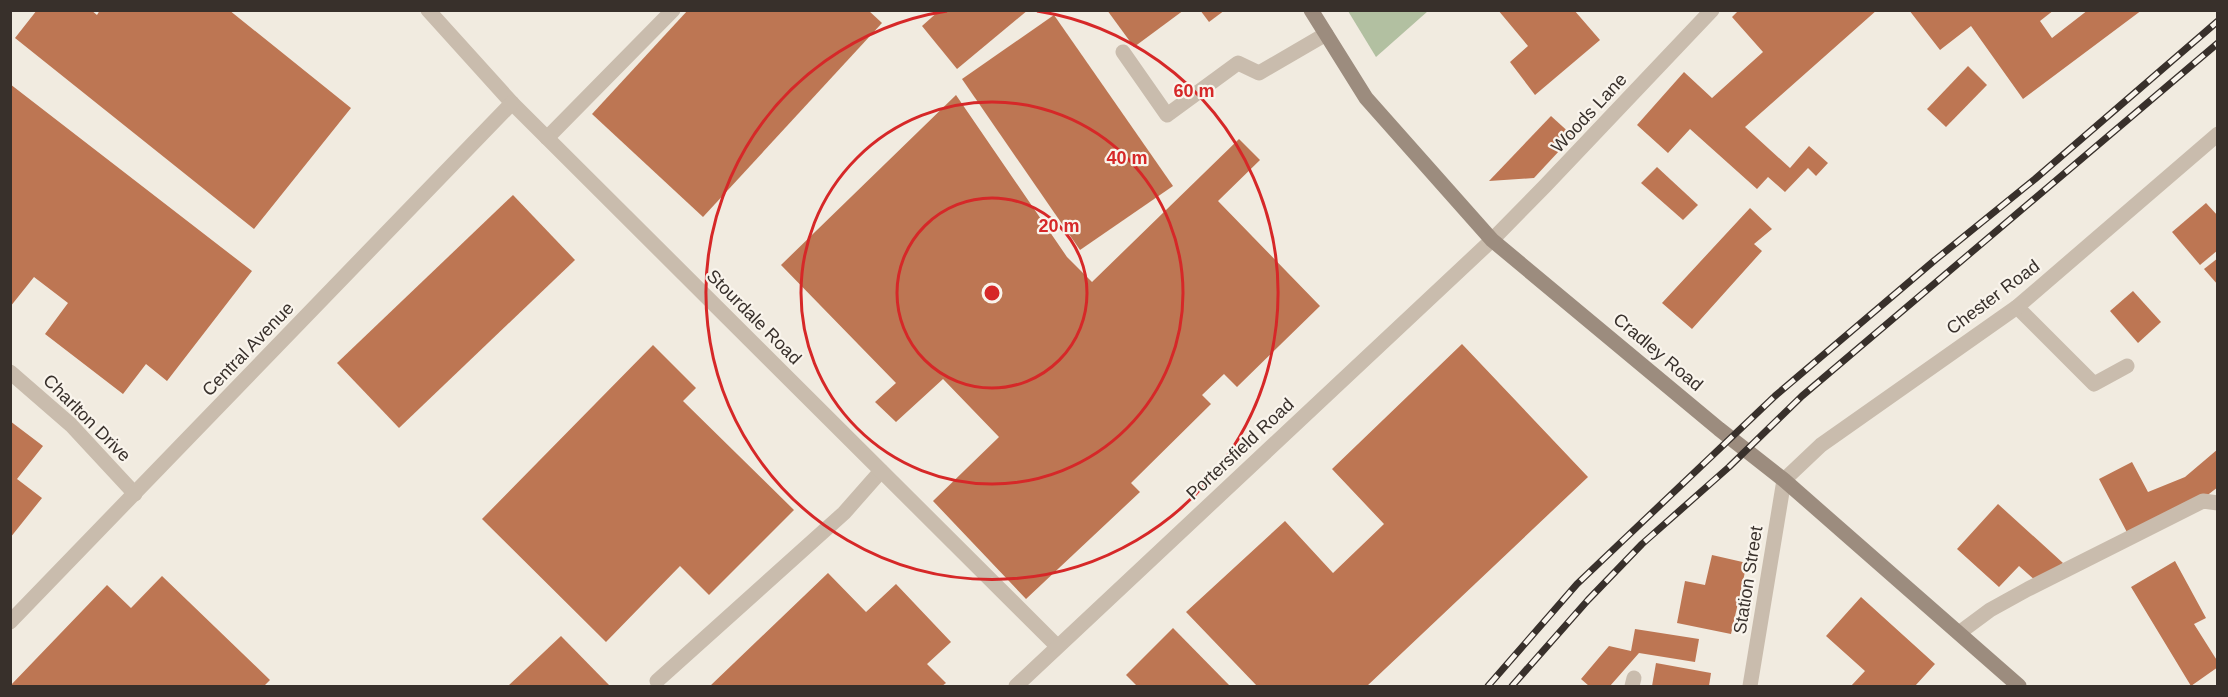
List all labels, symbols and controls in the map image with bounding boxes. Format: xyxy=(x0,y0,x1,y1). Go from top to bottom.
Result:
street label: Woods Lane xyxy=(1547,69,1631,157)
text: 60 m xyxy=(1173,81,1215,101)
text: 40 m xyxy=(1106,148,1148,168)
text: 20 m xyxy=(1038,216,1080,236)
street label: Chester Road xyxy=(1943,256,2043,338)
street label: Stourdale Road xyxy=(703,266,805,368)
centre of rings xyxy=(982,283,1002,303)
street label: Central Avenue xyxy=(198,298,298,400)
street label: Cradley Road xyxy=(1609,309,1707,395)
street label: Charlton Drive xyxy=(39,370,135,466)
street label: Portersfield Road xyxy=(1182,394,1298,504)
street label: Station Street xyxy=(1730,525,1766,635)

